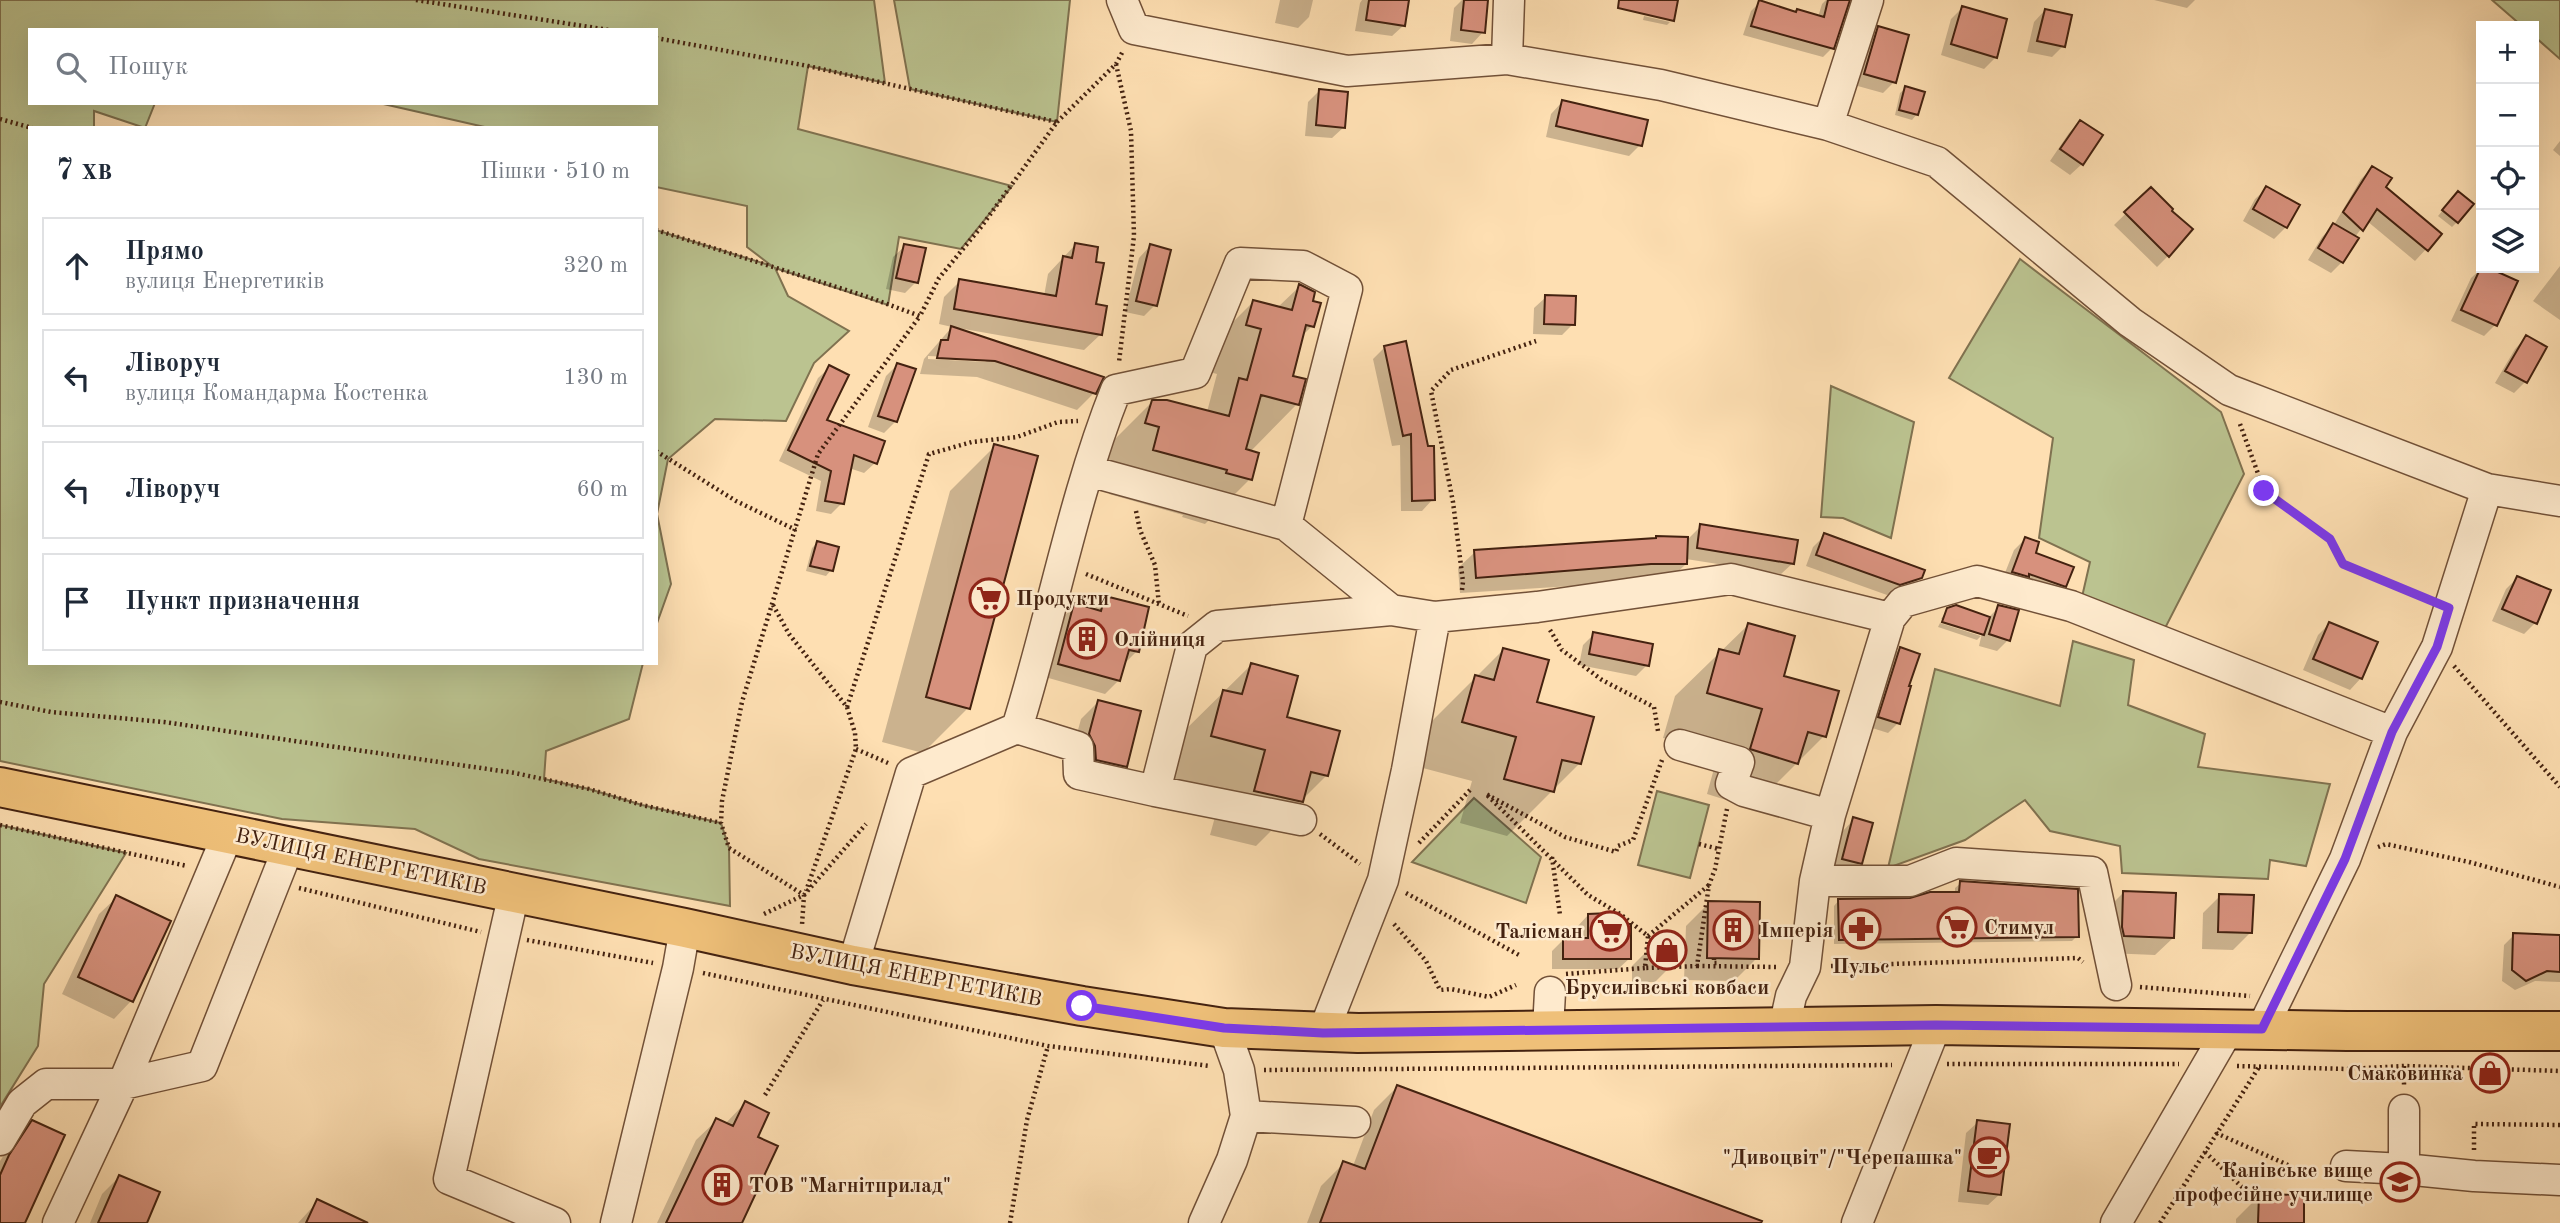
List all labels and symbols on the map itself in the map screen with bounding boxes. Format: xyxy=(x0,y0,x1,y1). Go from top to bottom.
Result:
route end xyxy=(2248,475,2279,506)
supermarket icon: Продукти xyxy=(968,577,1010,619)
place label: Продукти xyxy=(1016,589,1109,610)
building icon: Олійниця xyxy=(1066,618,1108,660)
place label: Олійниця xyxy=(1114,630,1206,651)
street label: ВУЛИЦЯ ЕНЕРГЕТИКІВ xyxy=(233,826,488,899)
supermarket icon: Стимул xyxy=(1936,906,1978,948)
pharmacy icon: Пульс xyxy=(1840,908,1882,950)
building icon: Імперія xyxy=(1712,909,1754,951)
supermarket icon: Талісман xyxy=(1589,910,1631,952)
place label: Стимул xyxy=(1984,918,2054,939)
place label: Імперія xyxy=(1760,921,1833,942)
place label: Талісман xyxy=(1495,922,1583,943)
shop icon: Брусилівські ковбаси xyxy=(1646,929,1688,971)
street label: ВУЛИЦЯ ЕНЕРГЕТИКІВ xyxy=(788,942,1044,1011)
place label: Пульс xyxy=(1832,957,1890,978)
place label: Брусилівські ковбаси xyxy=(1565,978,1769,999)
route start xyxy=(1066,990,1097,1021)
shop icon: Смаковинка xyxy=(2469,1052,2511,1094)
place label: Смаковинка xyxy=(2347,1064,2463,1085)
cafe icon: "Дивоцвіт"/"Черепашка" xyxy=(1968,1136,2010,1178)
place label: "Дивоцвіт"/"Черепашка" xyxy=(1723,1148,1962,1169)
place label: Канівське вище професійне училище xyxy=(2174,1161,2373,1206)
school or university icon: Канівське вище професійне училище xyxy=(2379,1161,2421,1203)
building icon: ТОВ "Магнітприлад" xyxy=(701,1164,743,1206)
place label: ТОВ "Магнітприлад" xyxy=(749,1176,951,1197)

